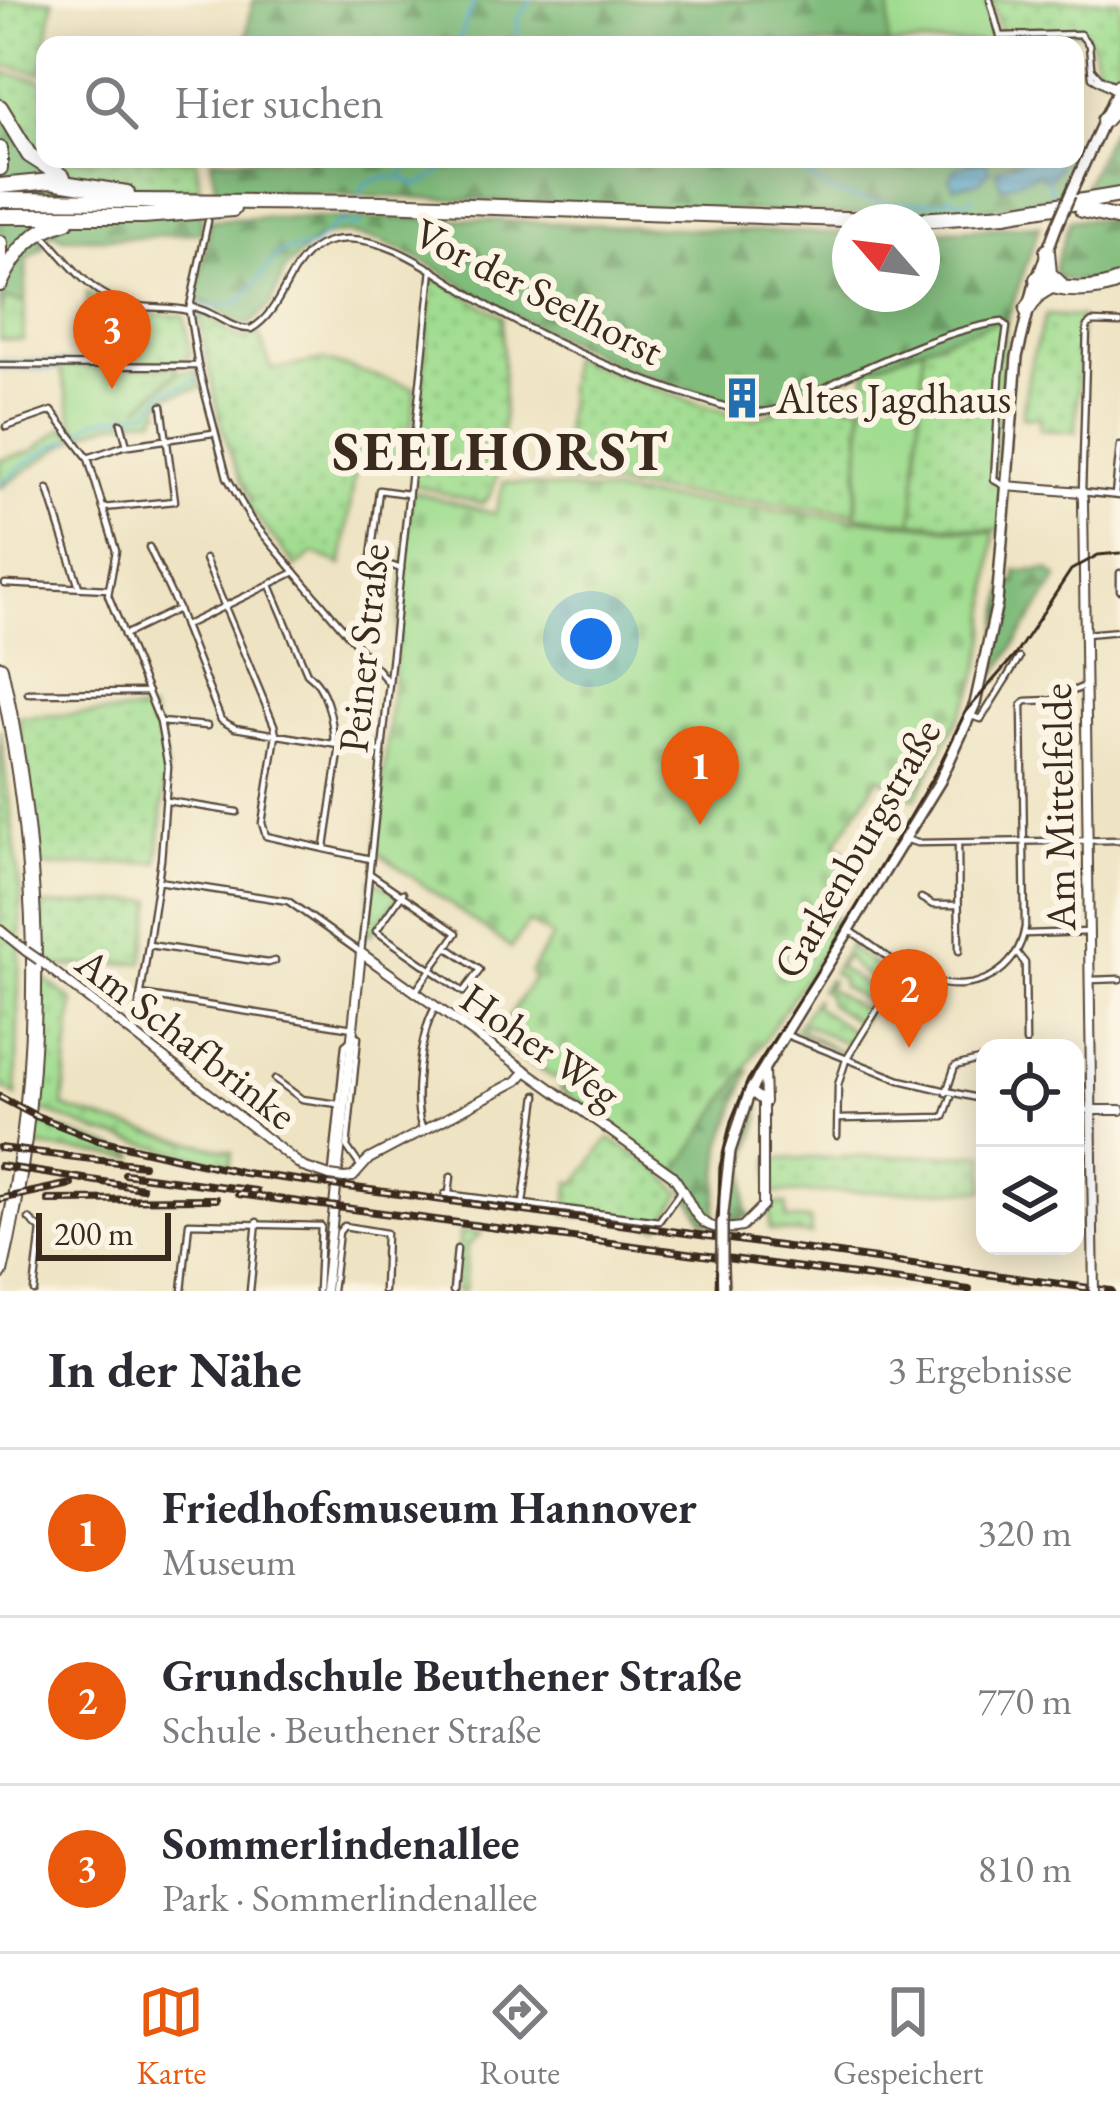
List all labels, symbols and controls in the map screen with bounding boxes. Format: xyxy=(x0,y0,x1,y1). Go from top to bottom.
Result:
search box xyxy=(36,36,1084,168)
icon: search xyxy=(78,69,144,135)
text: Hier suchen xyxy=(174,73,384,131)
north arrow xyxy=(832,204,940,312)
street label: Vor der Seelhorst xyxy=(405,205,673,378)
pin: 3 xyxy=(73,290,151,389)
place label: Altes Jagdhaus xyxy=(775,371,1011,426)
building icon: Altes Jagdhaus xyxy=(719,375,765,421)
district label: SEELHORST xyxy=(333,416,669,486)
street label: Peiner Straße xyxy=(325,541,402,755)
your location xyxy=(561,609,621,669)
street label: Am Mittelfelde xyxy=(1029,683,1088,932)
street label: Garkenburgstraße xyxy=(760,709,953,988)
pin: 1 xyxy=(661,726,739,825)
street label: Am Schafbrinke xyxy=(64,934,308,1142)
pin: 2 xyxy=(870,949,948,1048)
street label: Hoher Weg xyxy=(450,970,632,1121)
map controls xyxy=(976,1039,1084,1255)
button: locate xyxy=(976,1039,1084,1147)
button: layers xyxy=(976,1147,1084,1255)
scale bar xyxy=(36,1207,171,1260)
text: 200 m xyxy=(54,1212,134,1255)
text: In der Nähe xyxy=(48,1336,302,1402)
text: 3 Ergebnisse xyxy=(888,1344,1072,1395)
text: Friedhofsmuseum Hannover xyxy=(162,1478,697,1536)
text: 1 xyxy=(77,1507,97,1558)
text: 320 m xyxy=(978,1507,1072,1558)
text: Museum xyxy=(162,1536,296,1587)
text: Grundschule Beuthener Straße xyxy=(162,1646,742,1704)
text: 2 xyxy=(77,1675,97,1726)
text: 770 m xyxy=(978,1675,1072,1726)
text: Schule · Beuthener Straße xyxy=(162,1704,541,1755)
text: Sommerlindenallee xyxy=(162,1814,519,1872)
text: 3 xyxy=(77,1843,97,1894)
text: 810 m xyxy=(978,1843,1072,1894)
text: Park · Sommerlindenallee xyxy=(162,1872,538,1923)
tab: Karte xyxy=(137,1979,206,2094)
tab: Route xyxy=(480,1979,560,2094)
tab: Gespeichert xyxy=(833,1979,983,2094)

